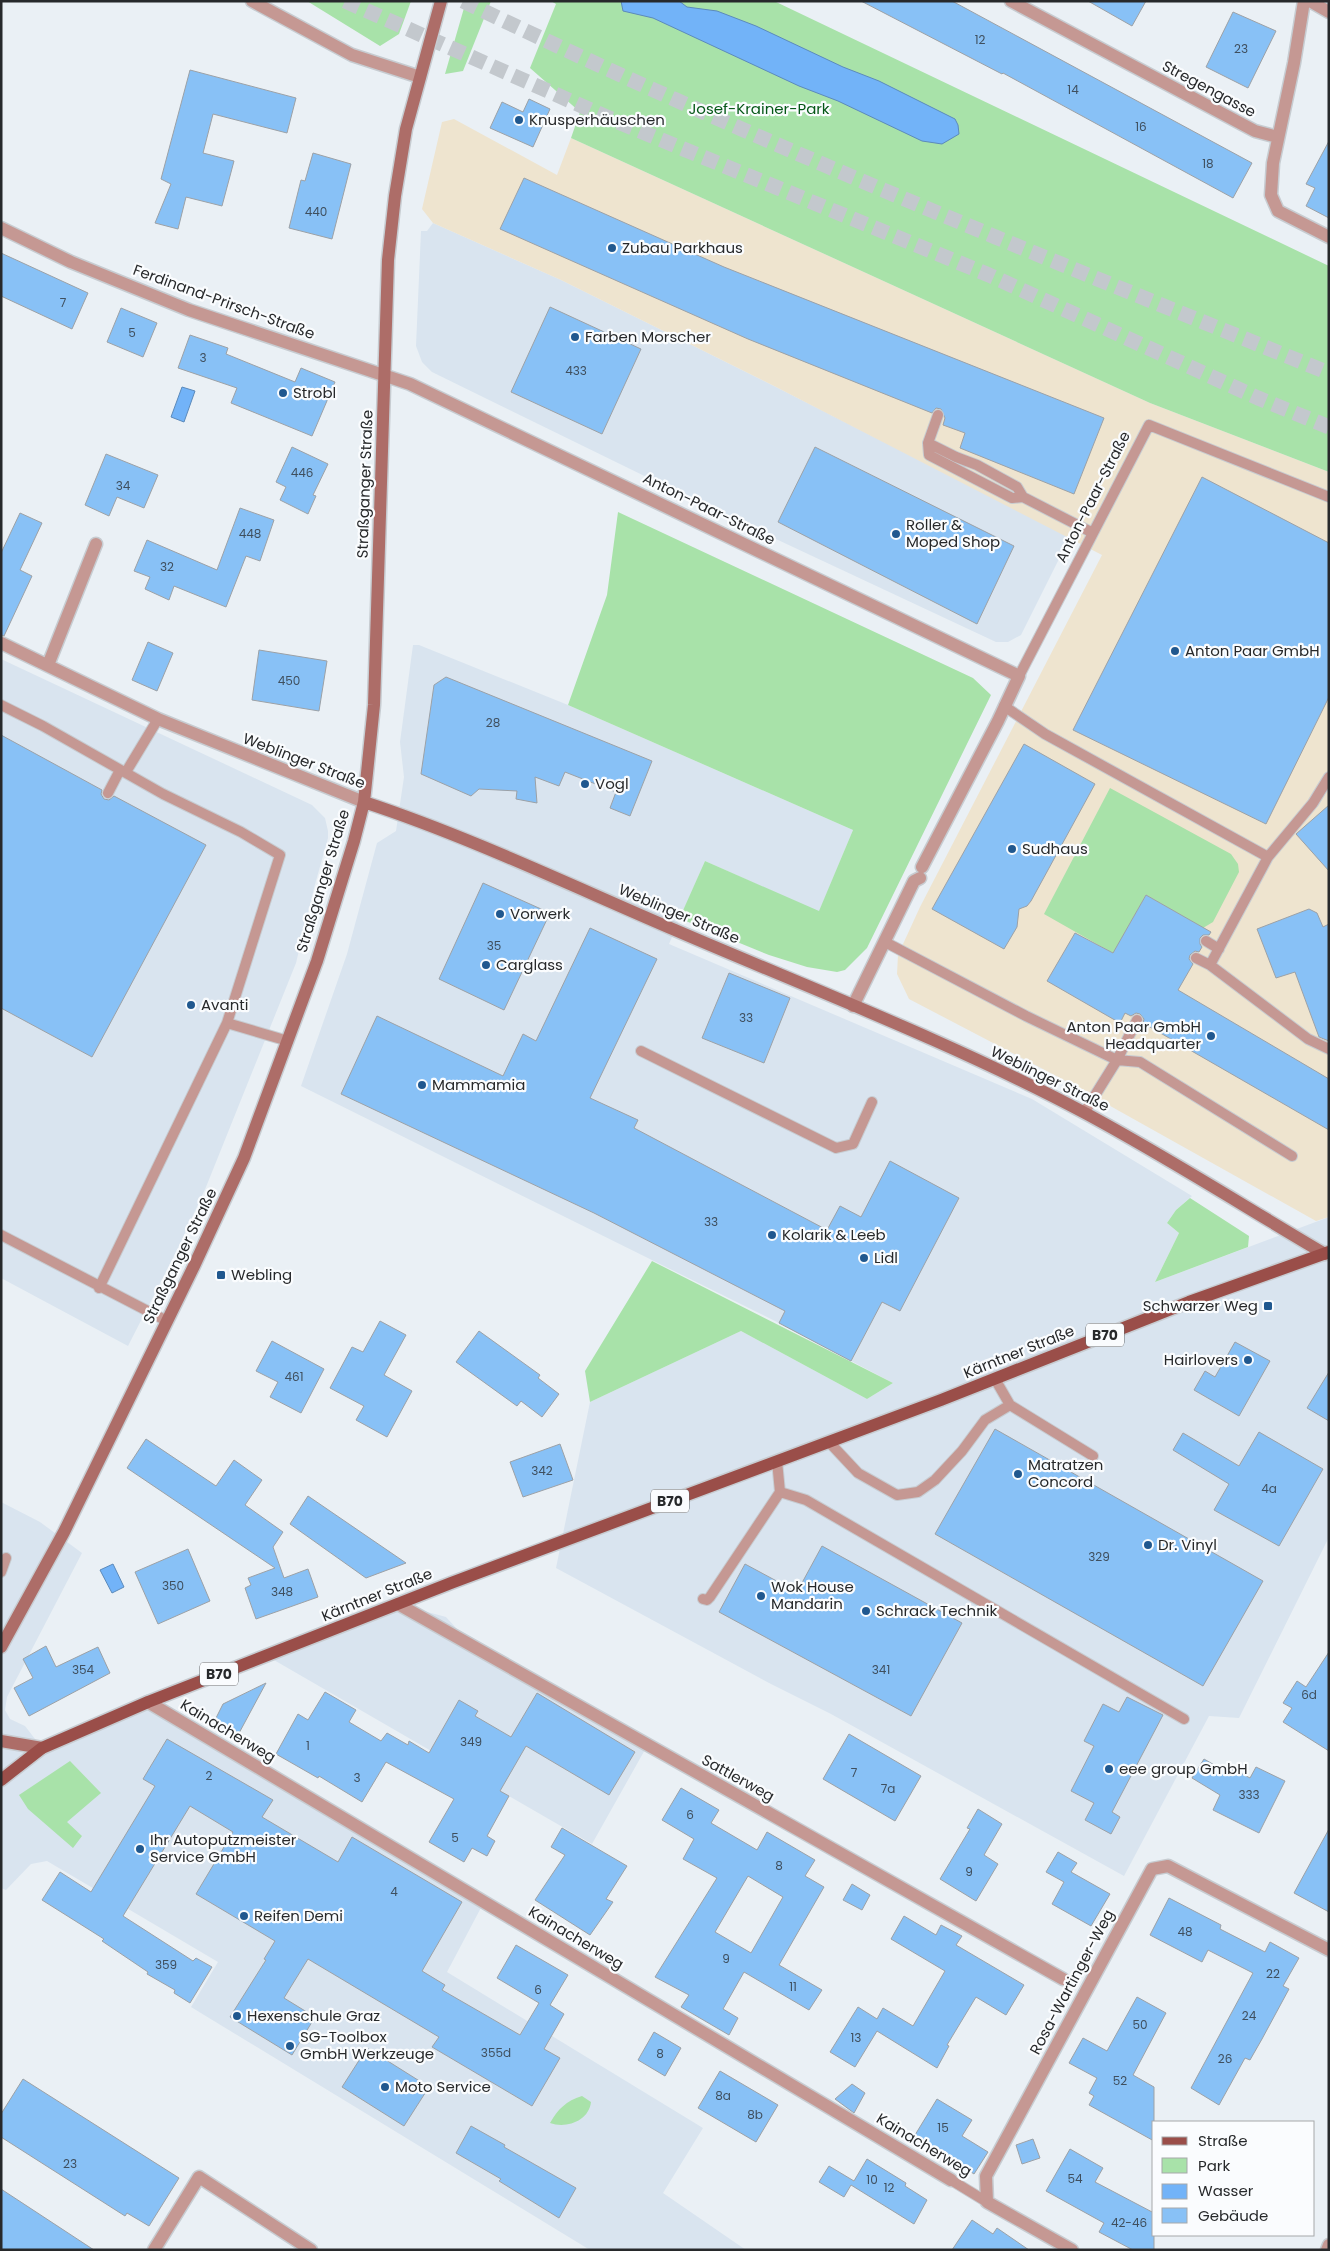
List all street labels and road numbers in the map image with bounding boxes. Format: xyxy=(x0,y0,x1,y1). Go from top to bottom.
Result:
street label: Stregengasse xyxy=(1159,55,1260,122)
street label: Ferdinand-Prirsch-Straße xyxy=(130,259,318,344)
street label: Straßganger Straße xyxy=(351,409,378,559)
street label: Anton-Paar-Straße xyxy=(1050,427,1135,566)
street label: Anton-Paar-Straße xyxy=(639,467,779,550)
street label: Weblinger Straße xyxy=(240,728,368,794)
street label: Straßganger Straße xyxy=(291,807,354,955)
street label: Weblinger Straße xyxy=(615,879,743,949)
street label: Weblinger Straße xyxy=(987,1041,1113,1116)
street label: Straßganger Straße xyxy=(138,1184,222,1327)
street label: Kärntner Straße xyxy=(960,1320,1077,1383)
road number: B70 xyxy=(1086,1324,1124,1346)
road number: B70 xyxy=(651,1490,689,1512)
street label: Kärntner Straße xyxy=(318,1563,435,1626)
road number: B70 xyxy=(200,1662,238,1686)
street label: Kainacherweg xyxy=(177,1694,280,1767)
street label: Sattlerweg xyxy=(698,1749,778,1806)
street label: Kainacherweg xyxy=(525,1901,628,1974)
street label: Rosa-Wartinger-Weg xyxy=(1024,1906,1119,2058)
street label: Kainacherweg xyxy=(873,2108,976,2181)

